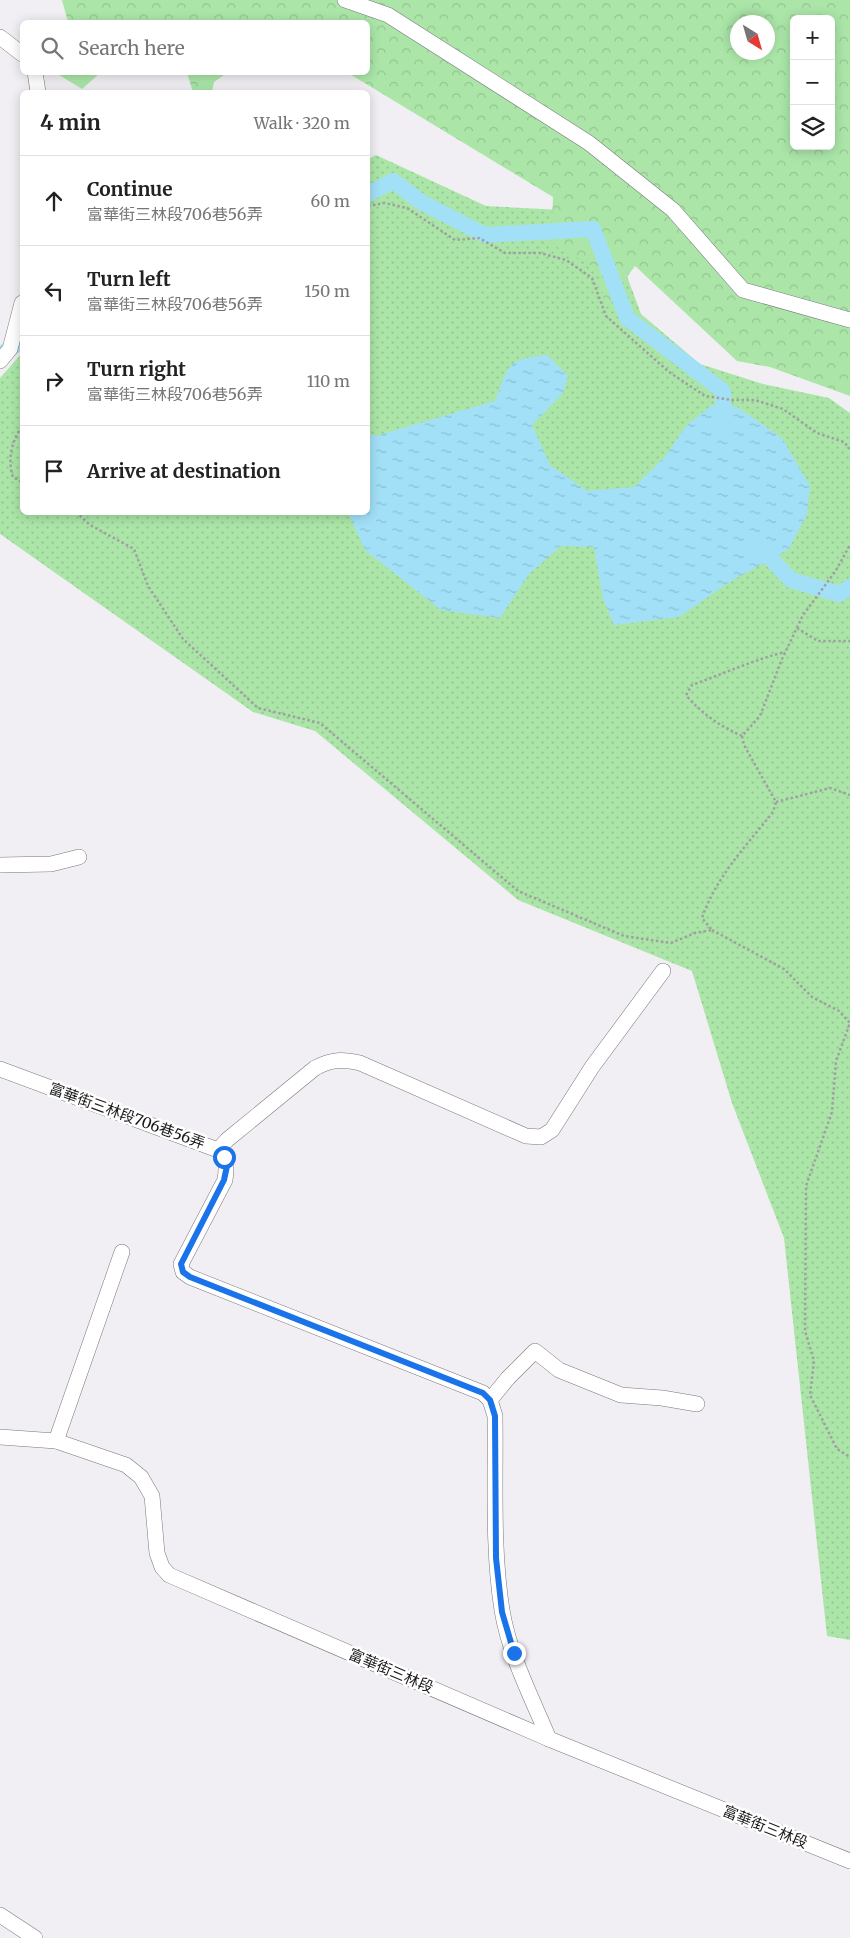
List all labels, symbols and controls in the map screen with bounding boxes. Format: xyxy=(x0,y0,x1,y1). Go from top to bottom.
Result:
north arrow xyxy=(730,15,775,60)
map controls xyxy=(790,15,835,150)
button: + xyxy=(790,15,835,60)
search box xyxy=(20,20,370,75)
icon: search xyxy=(38,34,66,62)
text: Search here xyxy=(78,36,185,60)
button: − xyxy=(790,60,835,105)
button: layers xyxy=(790,105,835,150)
text: 4 min xyxy=(40,109,101,136)
text: Walk · 320 m xyxy=(254,113,350,133)
text: Continue xyxy=(87,177,173,201)
icon: ahead xyxy=(40,187,68,215)
text: 60 m xyxy=(310,191,350,211)
text: 富華街三林段706巷56弄 xyxy=(87,204,262,224)
text: Turn left xyxy=(87,267,171,291)
icon: left xyxy=(40,277,68,305)
text: 150 m xyxy=(304,281,350,301)
text: 富華街三林段706巷56弄 xyxy=(87,294,262,314)
text: Turn right xyxy=(87,357,186,381)
icon: right xyxy=(40,367,68,395)
text: 110 m xyxy=(307,371,350,391)
text: 富華街三林段706巷56弄 xyxy=(87,384,262,404)
icon: arrive xyxy=(40,457,68,485)
text: Arrive at destination xyxy=(87,459,281,483)
street label: 富華街三林段706巷56弄 xyxy=(47,1078,208,1153)
route start xyxy=(213,1146,236,1169)
route end xyxy=(503,1642,526,1665)
street label: 富華街三林段 xyxy=(346,1644,436,1697)
street label: 富華街三林段 xyxy=(720,1801,810,1852)

